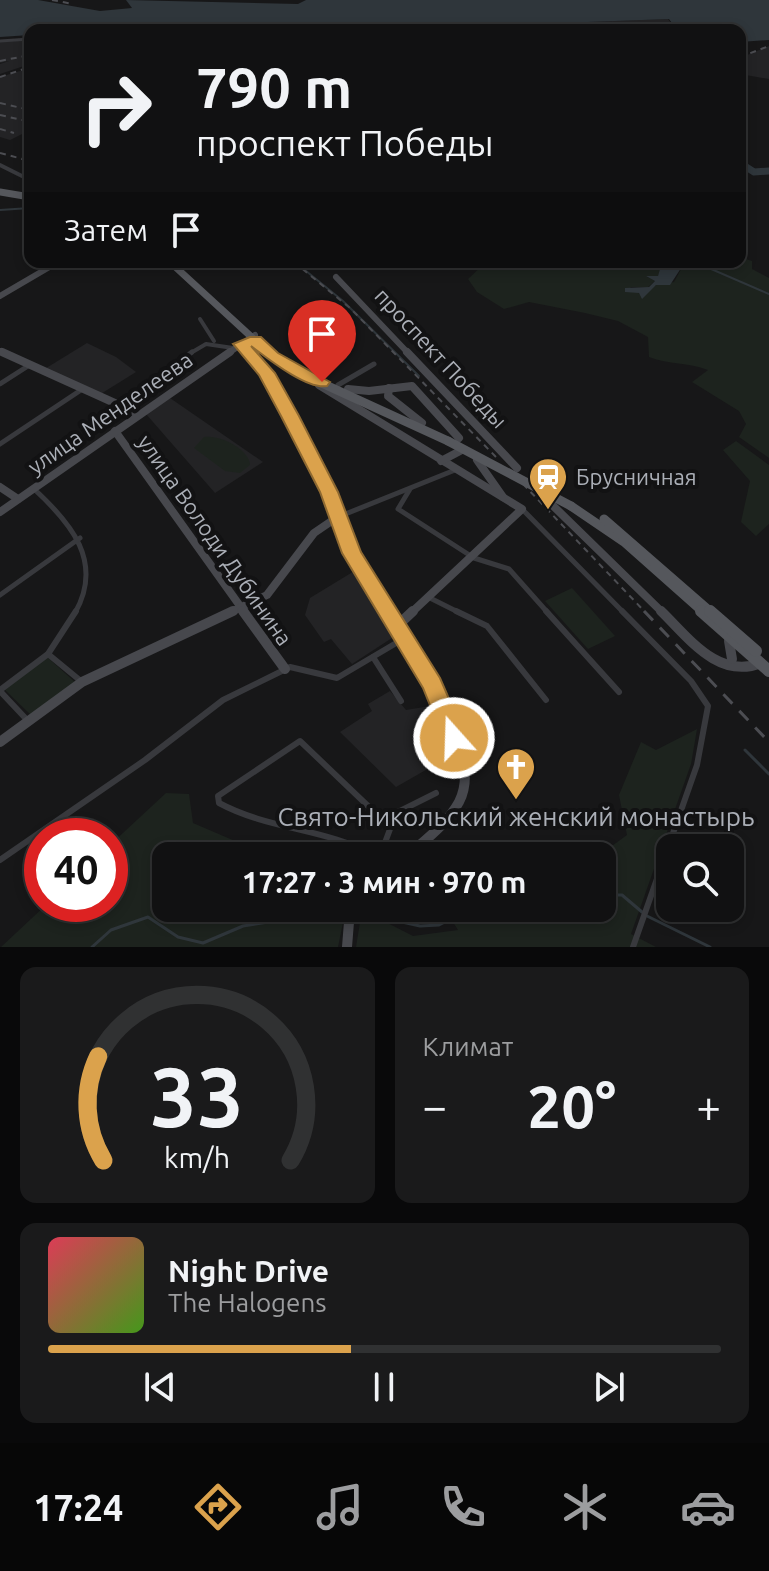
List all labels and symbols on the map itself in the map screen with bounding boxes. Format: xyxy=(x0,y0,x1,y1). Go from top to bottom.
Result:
street label: проспект Победы xyxy=(370,283,513,433)
pin xyxy=(288,300,356,382)
street label: улица Менделеева xyxy=(23,346,197,479)
street label: улица Володи Дубинина xyxy=(133,430,298,650)
station icon: Брусничная xyxy=(527,456,569,511)
place label: Брусничная xyxy=(576,464,697,489)
position arrow xyxy=(412,696,496,780)
church icon: Свято-Никольский женский монастырь xyxy=(495,746,537,801)
place label: Свято-Никольский женский монастырь xyxy=(278,802,754,831)
speed limit sign: 40 xyxy=(24,818,128,922)

